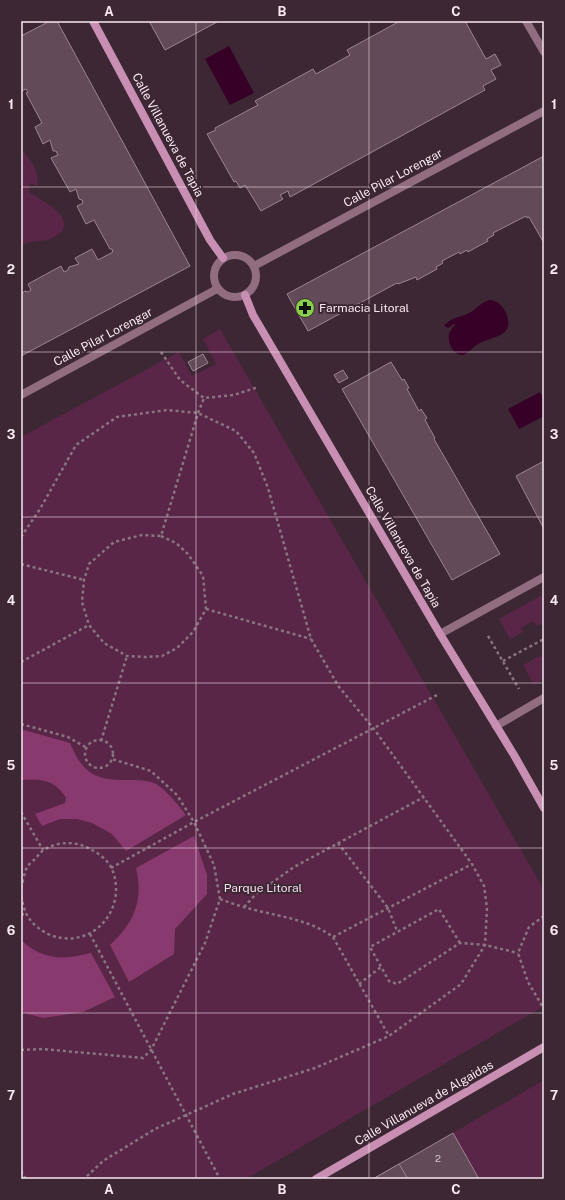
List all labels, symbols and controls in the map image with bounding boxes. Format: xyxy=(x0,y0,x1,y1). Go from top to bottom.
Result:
text: A xyxy=(104,4,114,19)
text: B xyxy=(278,4,287,19)
text: C xyxy=(451,4,461,19)
street label: Calle Villanueva de Tapia xyxy=(129,71,207,199)
text: 1 xyxy=(8,97,14,112)
text: 1 xyxy=(551,97,557,112)
street label: Calle Pilar Lorengar xyxy=(341,146,445,210)
text: 2 xyxy=(7,262,15,277)
text: 2 xyxy=(550,262,558,277)
pharmacy icon: Farmacia Litoral xyxy=(294,297,316,319)
place label: Farmacia Litoral xyxy=(319,301,410,315)
street label: Calle Pilar Lorengar xyxy=(51,305,155,369)
text: 3 xyxy=(7,427,16,442)
text: 3 xyxy=(550,427,559,442)
street label: Calle Villanueva de Tapia xyxy=(362,484,444,610)
text: 4 xyxy=(7,593,16,608)
text: 4 xyxy=(550,593,559,608)
text: 5 xyxy=(7,758,16,773)
text: 5 xyxy=(550,758,559,773)
park label: Parque Litoral xyxy=(224,881,303,895)
text: 6 xyxy=(7,923,16,938)
text: 6 xyxy=(550,923,559,938)
street label: Calle Villanueva de Algaidas xyxy=(352,1058,496,1148)
text: 7 xyxy=(7,1088,15,1103)
text: 7 xyxy=(550,1088,558,1103)
house number: 2 xyxy=(435,1152,441,1164)
text: A xyxy=(104,1182,114,1197)
text: B xyxy=(278,1182,287,1197)
text: C xyxy=(451,1182,461,1197)

